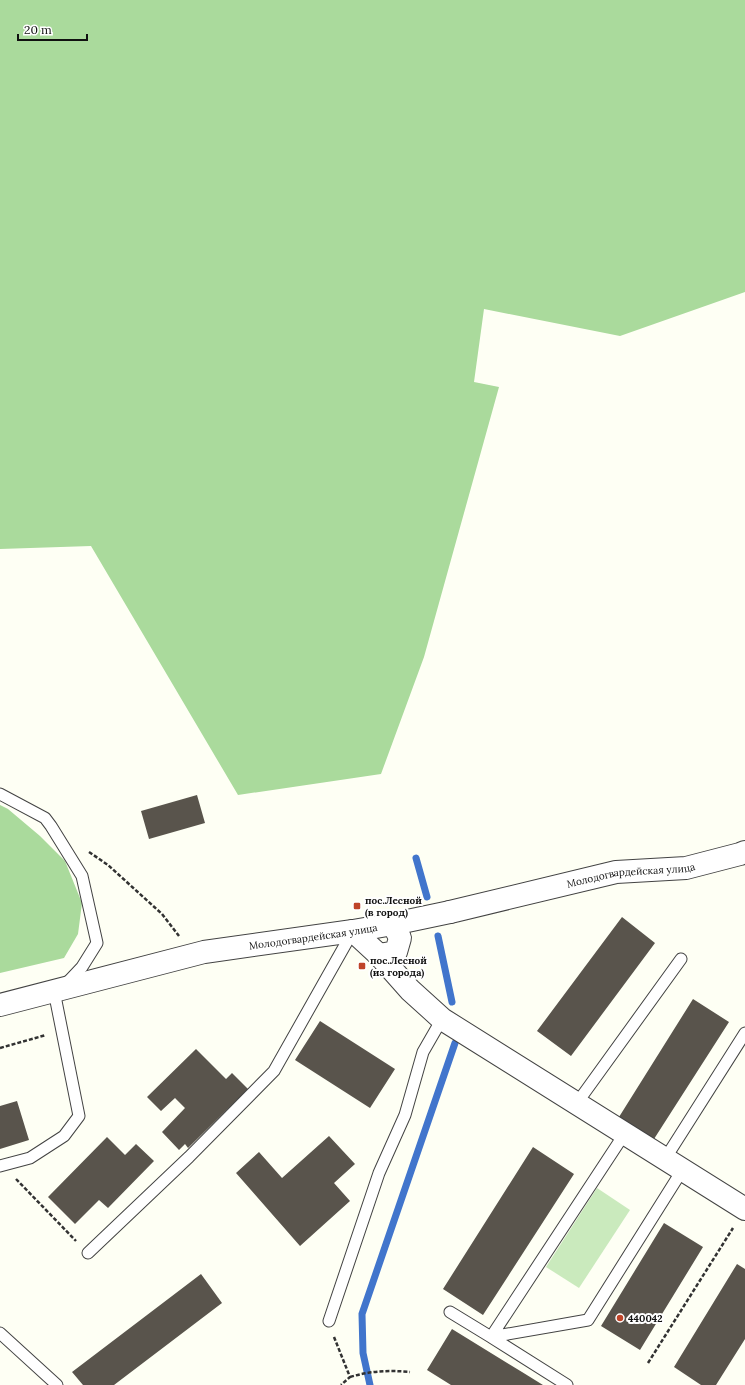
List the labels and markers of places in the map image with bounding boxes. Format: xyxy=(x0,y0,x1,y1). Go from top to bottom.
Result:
place label: пос.Лесной (в город) xyxy=(365,894,422,919)
marker: пос.Лесной (в город) xyxy=(352,901,362,911)
place label: пос.Лесной (из города) xyxy=(370,954,427,979)
marker: пос.Лесной (из города) xyxy=(357,961,367,971)
place label: 440042 xyxy=(628,1312,663,1325)
marker: 440042 xyxy=(615,1313,625,1323)

